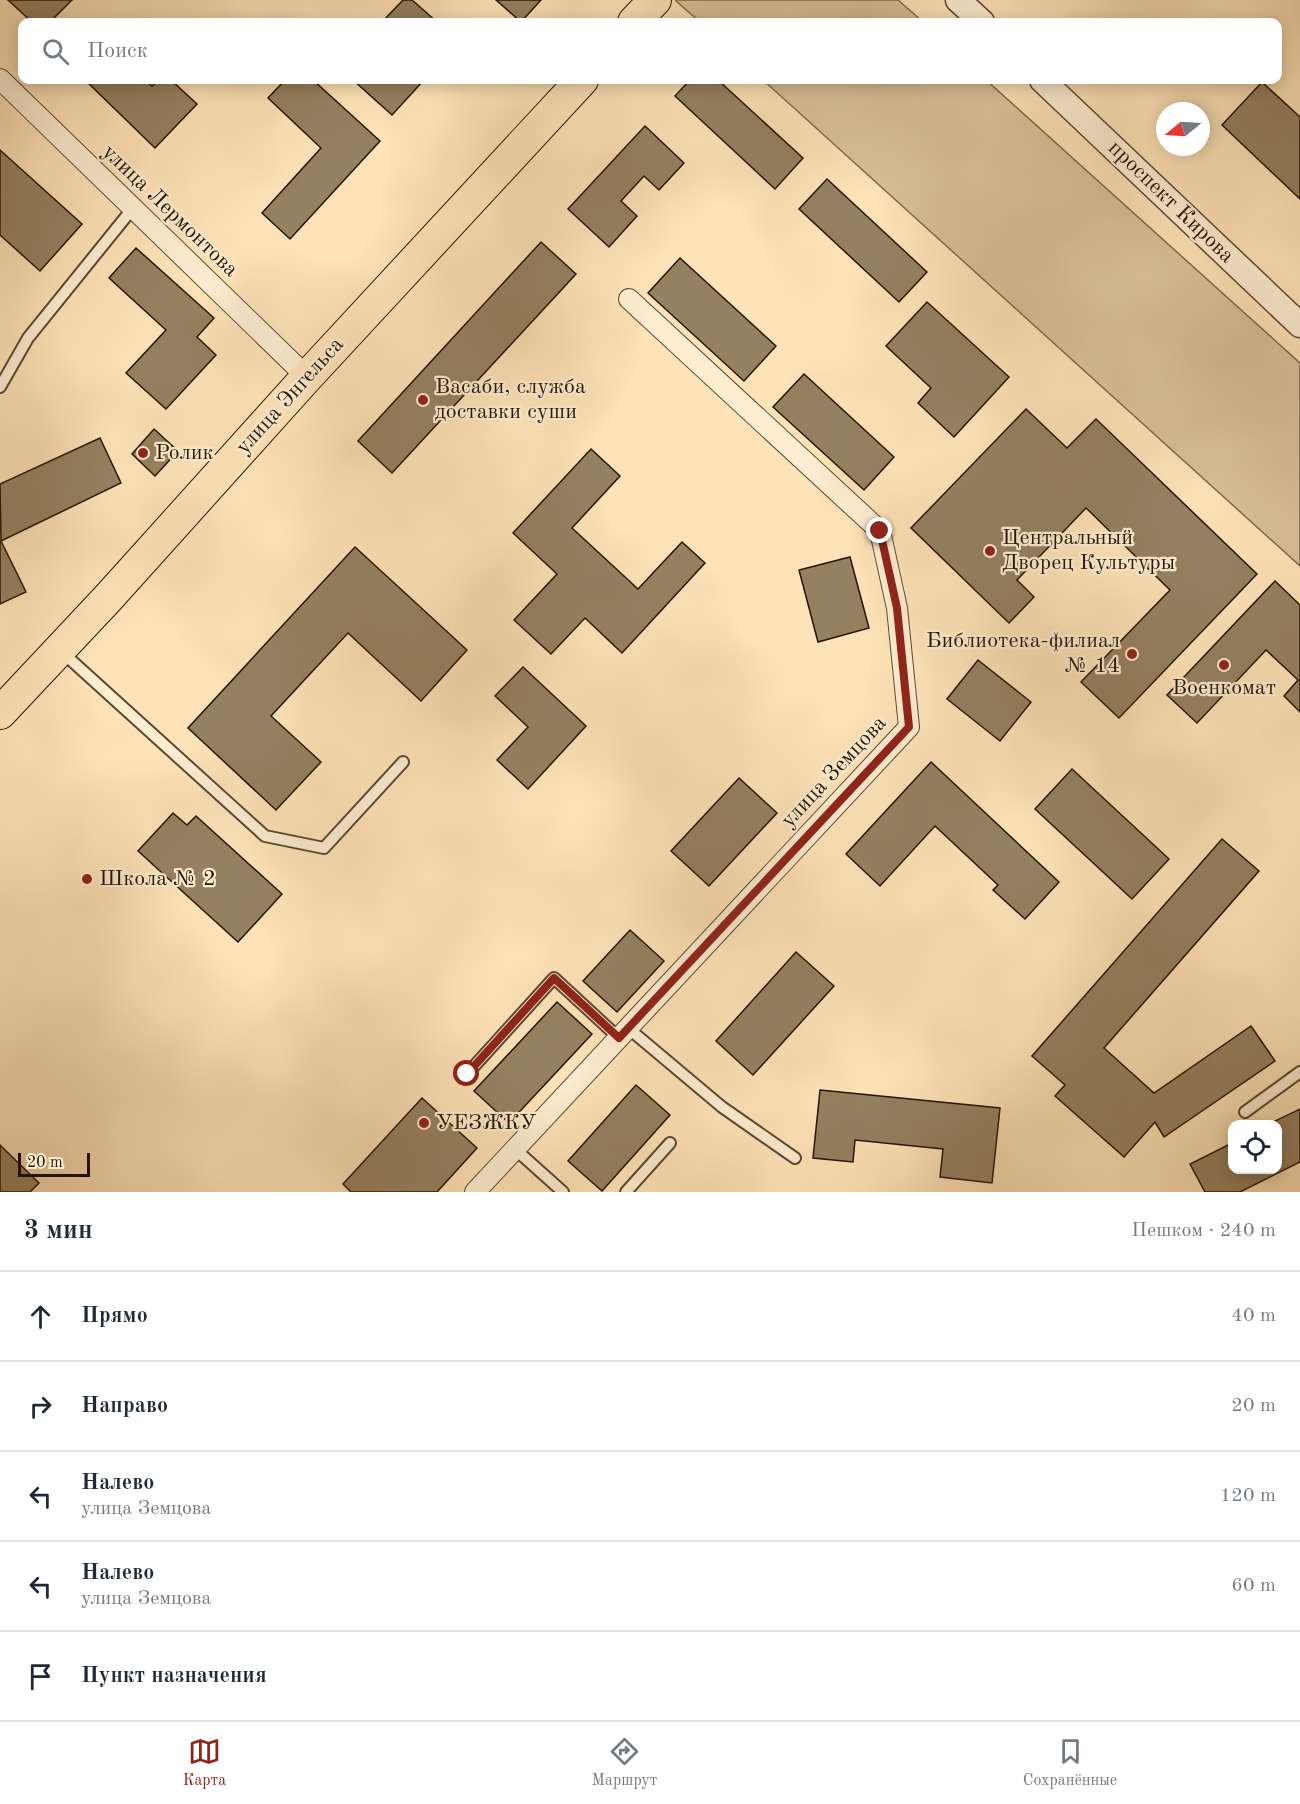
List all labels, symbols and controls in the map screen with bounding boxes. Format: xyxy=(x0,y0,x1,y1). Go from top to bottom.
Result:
search box xyxy=(18,18,1282,84)
icon: search xyxy=(39,35,72,68)
text: Поиск xyxy=(87,40,148,62)
north arrow xyxy=(1156,102,1210,156)
street label: проспект Кирова xyxy=(1104,137,1238,267)
street label: улица Лермонтова xyxy=(98,141,242,281)
street label: улица Энгельса xyxy=(232,333,348,459)
place label: Васаби, служба доставки суши xyxy=(435,376,586,423)
marker: Васаби, служба доставки суши xyxy=(416,393,430,407)
place label: Ролик xyxy=(155,442,214,464)
marker: Ролик xyxy=(136,446,150,460)
route end xyxy=(866,517,892,543)
place label: Центральный Дворец Культуры xyxy=(1002,527,1175,574)
marker: Центральный Дворец Культуры xyxy=(983,544,997,558)
place label: Библиотека-филиал № 14 xyxy=(926,630,1120,677)
marker: Библиотека-филиал № 14 xyxy=(1125,647,1139,661)
marker: Военкомат xyxy=(1217,658,1231,672)
place label: Военкомат xyxy=(1172,677,1276,699)
street label: улица Земцова xyxy=(777,712,891,832)
place label: Школа № 2 xyxy=(99,868,216,890)
marker: Школа № 2 xyxy=(80,872,94,886)
route start xyxy=(453,1060,479,1086)
place label: УЕЗЖКУ xyxy=(436,1112,536,1134)
marker: УЕЗЖКУ xyxy=(417,1116,431,1130)
map controls xyxy=(1228,1120,1282,1174)
button: locate xyxy=(1228,1120,1282,1174)
scale bar xyxy=(18,1150,90,1178)
text: 20 m xyxy=(27,1155,63,1171)
text: 3 мин xyxy=(24,1218,93,1244)
text: Пешком · 240 m xyxy=(1131,1221,1276,1241)
icon: ahead xyxy=(24,1300,57,1333)
text: Прямо xyxy=(81,1305,148,1327)
text: 40 m xyxy=(1231,1306,1276,1326)
icon: right xyxy=(24,1390,57,1423)
text: Направо xyxy=(81,1395,168,1417)
text: 20 m xyxy=(1231,1396,1276,1416)
text: Налево xyxy=(81,1472,154,1494)
icon: left xyxy=(24,1480,57,1513)
text: 120 m xyxy=(1220,1486,1276,1506)
text: улица Земцова xyxy=(81,1499,211,1519)
text: Налево xyxy=(81,1562,154,1584)
icon: left xyxy=(24,1570,57,1603)
text: 60 m xyxy=(1231,1576,1276,1596)
text: улица Земцова xyxy=(81,1589,211,1609)
icon: arrive xyxy=(24,1660,57,1693)
text: Пункт назначения xyxy=(81,1665,267,1687)
tab: Карта xyxy=(183,1735,226,1791)
tab: Маршрут xyxy=(592,1735,657,1791)
tab: Сохранённые xyxy=(1023,1735,1117,1791)

